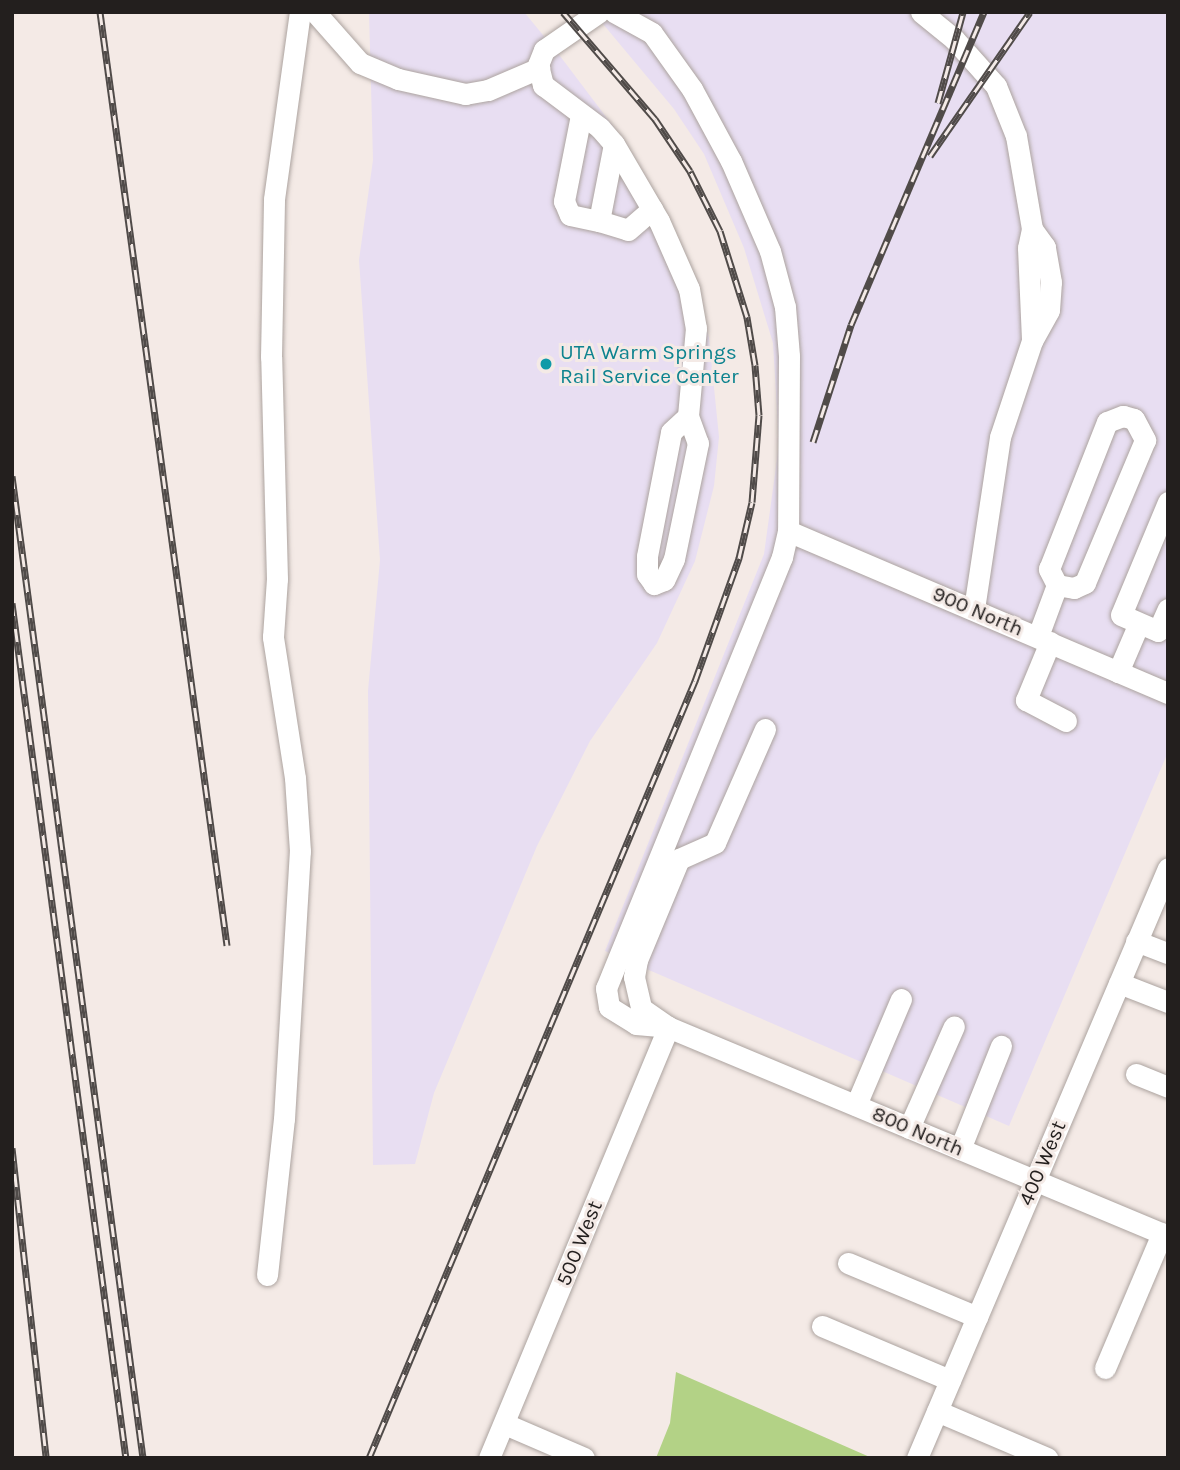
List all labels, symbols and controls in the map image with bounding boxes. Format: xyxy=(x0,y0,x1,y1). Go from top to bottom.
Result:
place label: UTA Warm Springs Rail Service Center xyxy=(560,339,739,389)
marker: UTA Warm Springs Rail Service Center xyxy=(538,356,554,372)
street label: 900 North xyxy=(929,581,1027,641)
street label: 800 North xyxy=(869,1100,967,1162)
street label: 400 West xyxy=(1013,1117,1071,1209)
street label: 500 West xyxy=(551,1197,607,1289)

